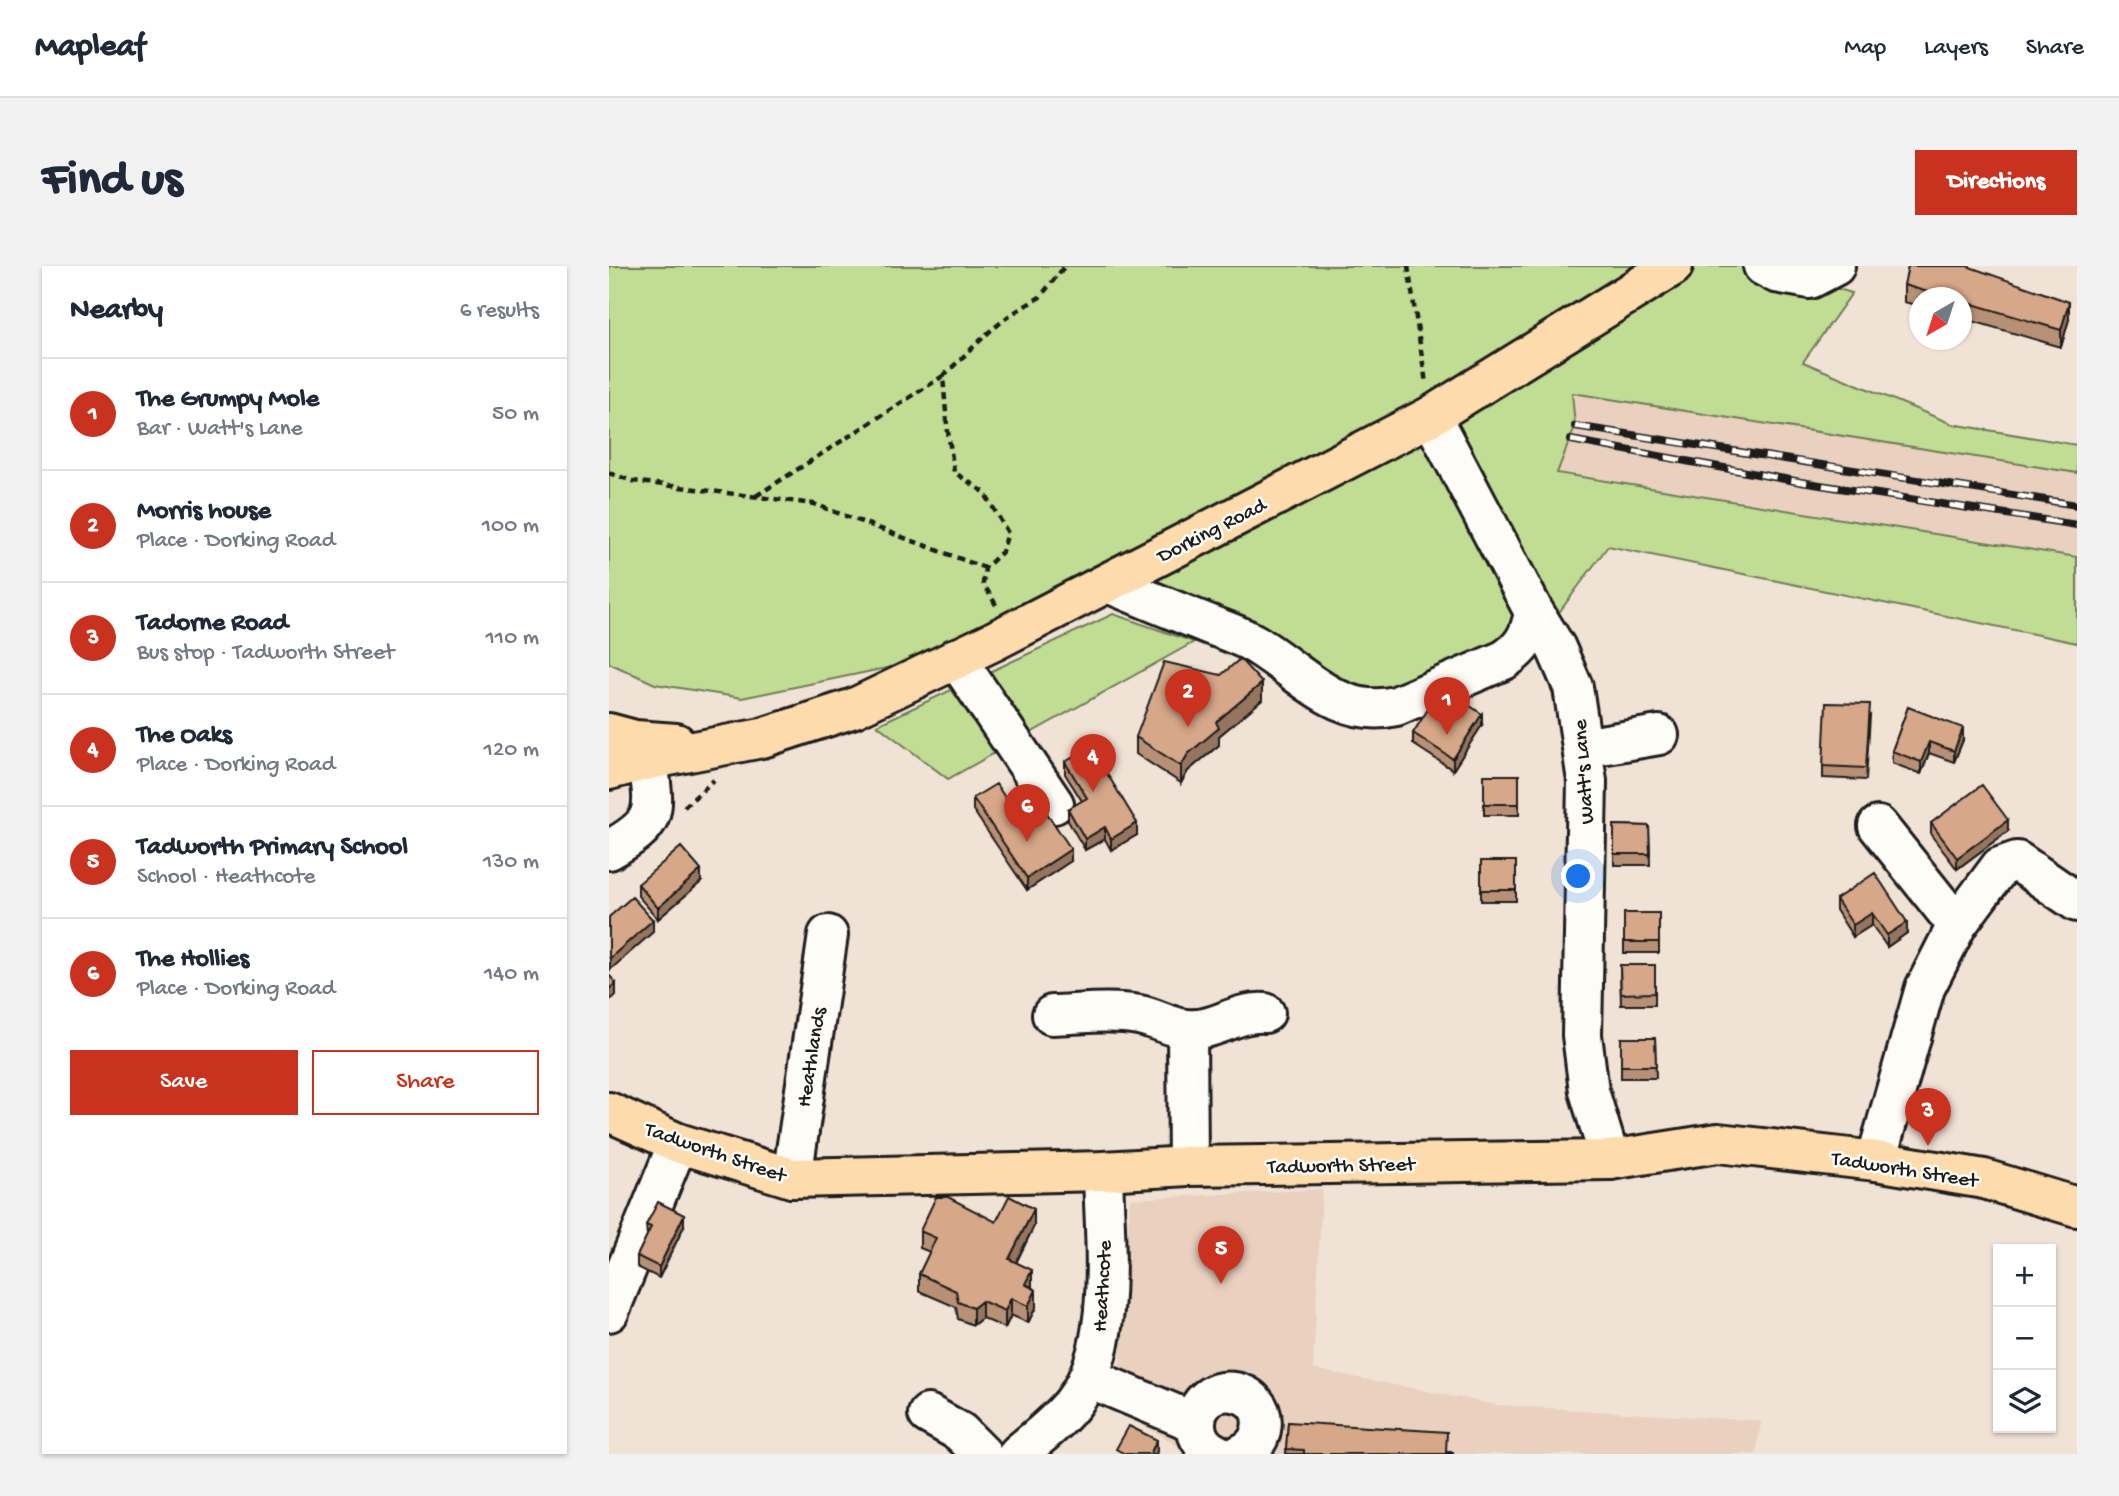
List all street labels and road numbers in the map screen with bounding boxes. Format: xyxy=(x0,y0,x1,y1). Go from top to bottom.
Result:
street label: Dorking Road xyxy=(1152,493,1273,571)
street label: Watt's Lane xyxy=(1569,717,1602,825)
street label: Heathlands xyxy=(793,1005,834,1109)
street label: Tadworth Street xyxy=(640,1118,791,1191)
street label: Tadworth Street xyxy=(1829,1147,1982,1196)
street label: Tadworth Street xyxy=(1266,1154,1417,1181)
street label: Heathcote xyxy=(1090,1239,1119,1333)

